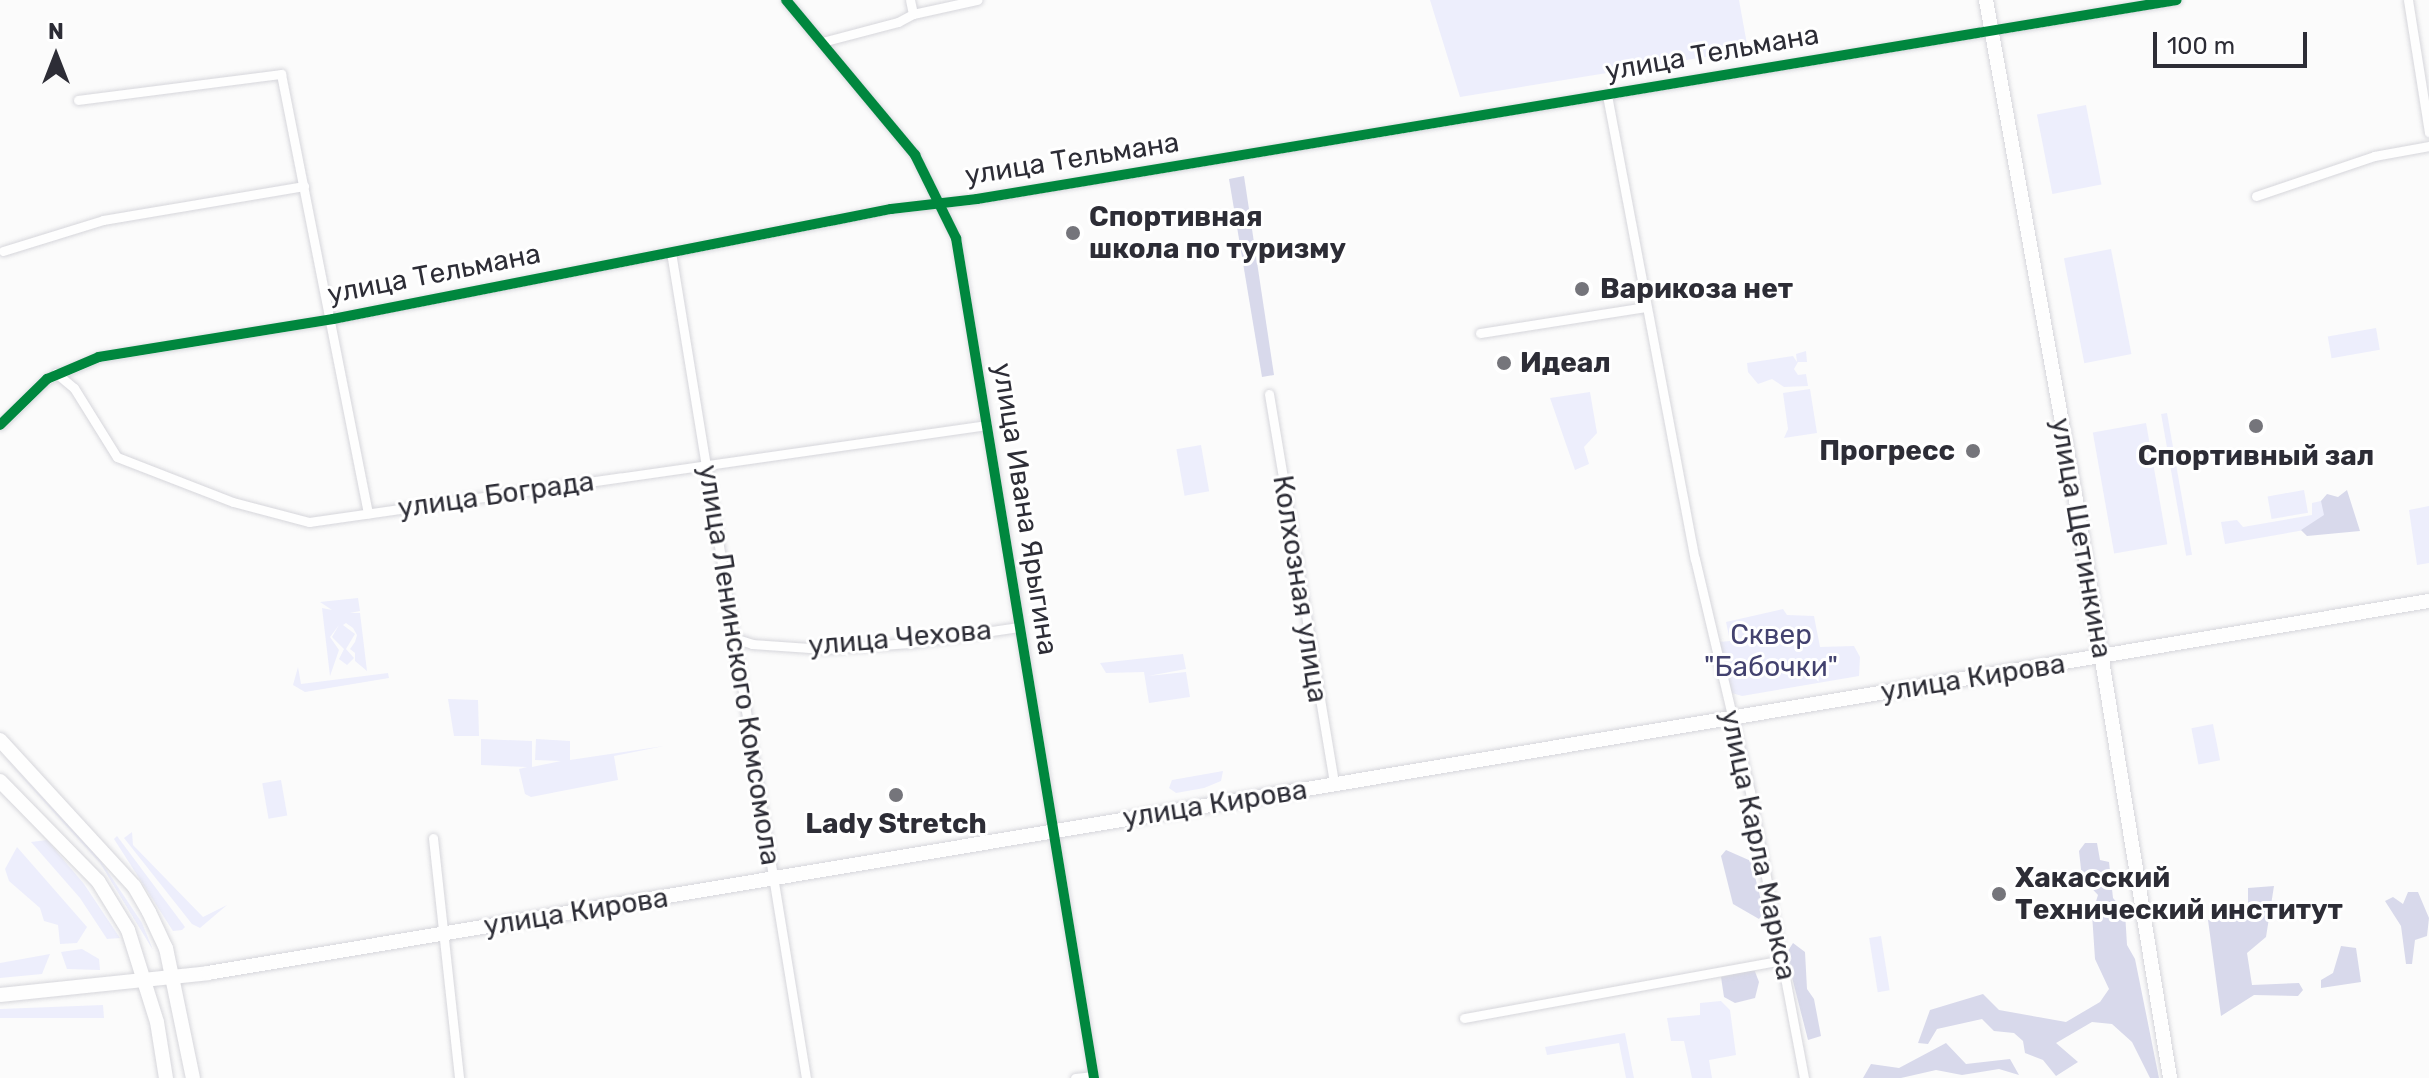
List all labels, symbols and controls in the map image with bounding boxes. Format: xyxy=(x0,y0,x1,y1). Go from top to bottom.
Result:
north arrow xyxy=(16,16,96,96)
scale bar xyxy=(2157,16,2311,66)
text: N xyxy=(48,18,64,45)
street label: улица Тельмана xyxy=(1602,18,1822,88)
text: 100 m xyxy=(2167,32,2235,60)
street label: улица Тельмана xyxy=(962,125,1182,193)
place label: Спортивная школа по туризму xyxy=(1089,200,1346,266)
marker: Спортивная школа по туризму xyxy=(1064,224,1082,242)
street label: улица Тельмана xyxy=(325,237,543,311)
place label: Варикоза нет xyxy=(1600,272,1793,306)
marker: Варикоза нет xyxy=(1571,278,1593,300)
place label: Идеал xyxy=(1520,346,1611,380)
marker: Идеал xyxy=(1495,354,1513,372)
street label: улица Ивана Ярыгина xyxy=(985,361,1065,657)
street label: улица Щетинкина xyxy=(2043,415,2119,661)
marker: Спортивный зал xyxy=(2247,417,2265,435)
place label: Прогресс xyxy=(1819,434,1955,468)
place label: Спортивный зал xyxy=(2138,439,2374,473)
marker: Прогресс xyxy=(1962,440,1984,462)
street label: улица Ленинского Комсомола xyxy=(691,462,787,868)
street label: улица Бограда xyxy=(396,465,596,525)
street label: Колхозная улица xyxy=(1265,473,1335,705)
street label: улица Чехова xyxy=(807,613,993,663)
park label: Сквер "Бабочки" xyxy=(1704,618,1838,684)
street label: улица Кирова xyxy=(1878,647,2068,709)
street label: улица Карла Маркса xyxy=(1713,707,1803,983)
street label: улица Кирова xyxy=(1120,773,1310,835)
marker: Lady Stretch xyxy=(887,786,905,804)
place label: Lady Stretch xyxy=(805,807,987,841)
place label: Хакасский Технический институт xyxy=(2015,861,2343,927)
street label: улица Кирова xyxy=(481,881,671,943)
marker: Хакасский Технический институт xyxy=(1990,885,2008,903)

